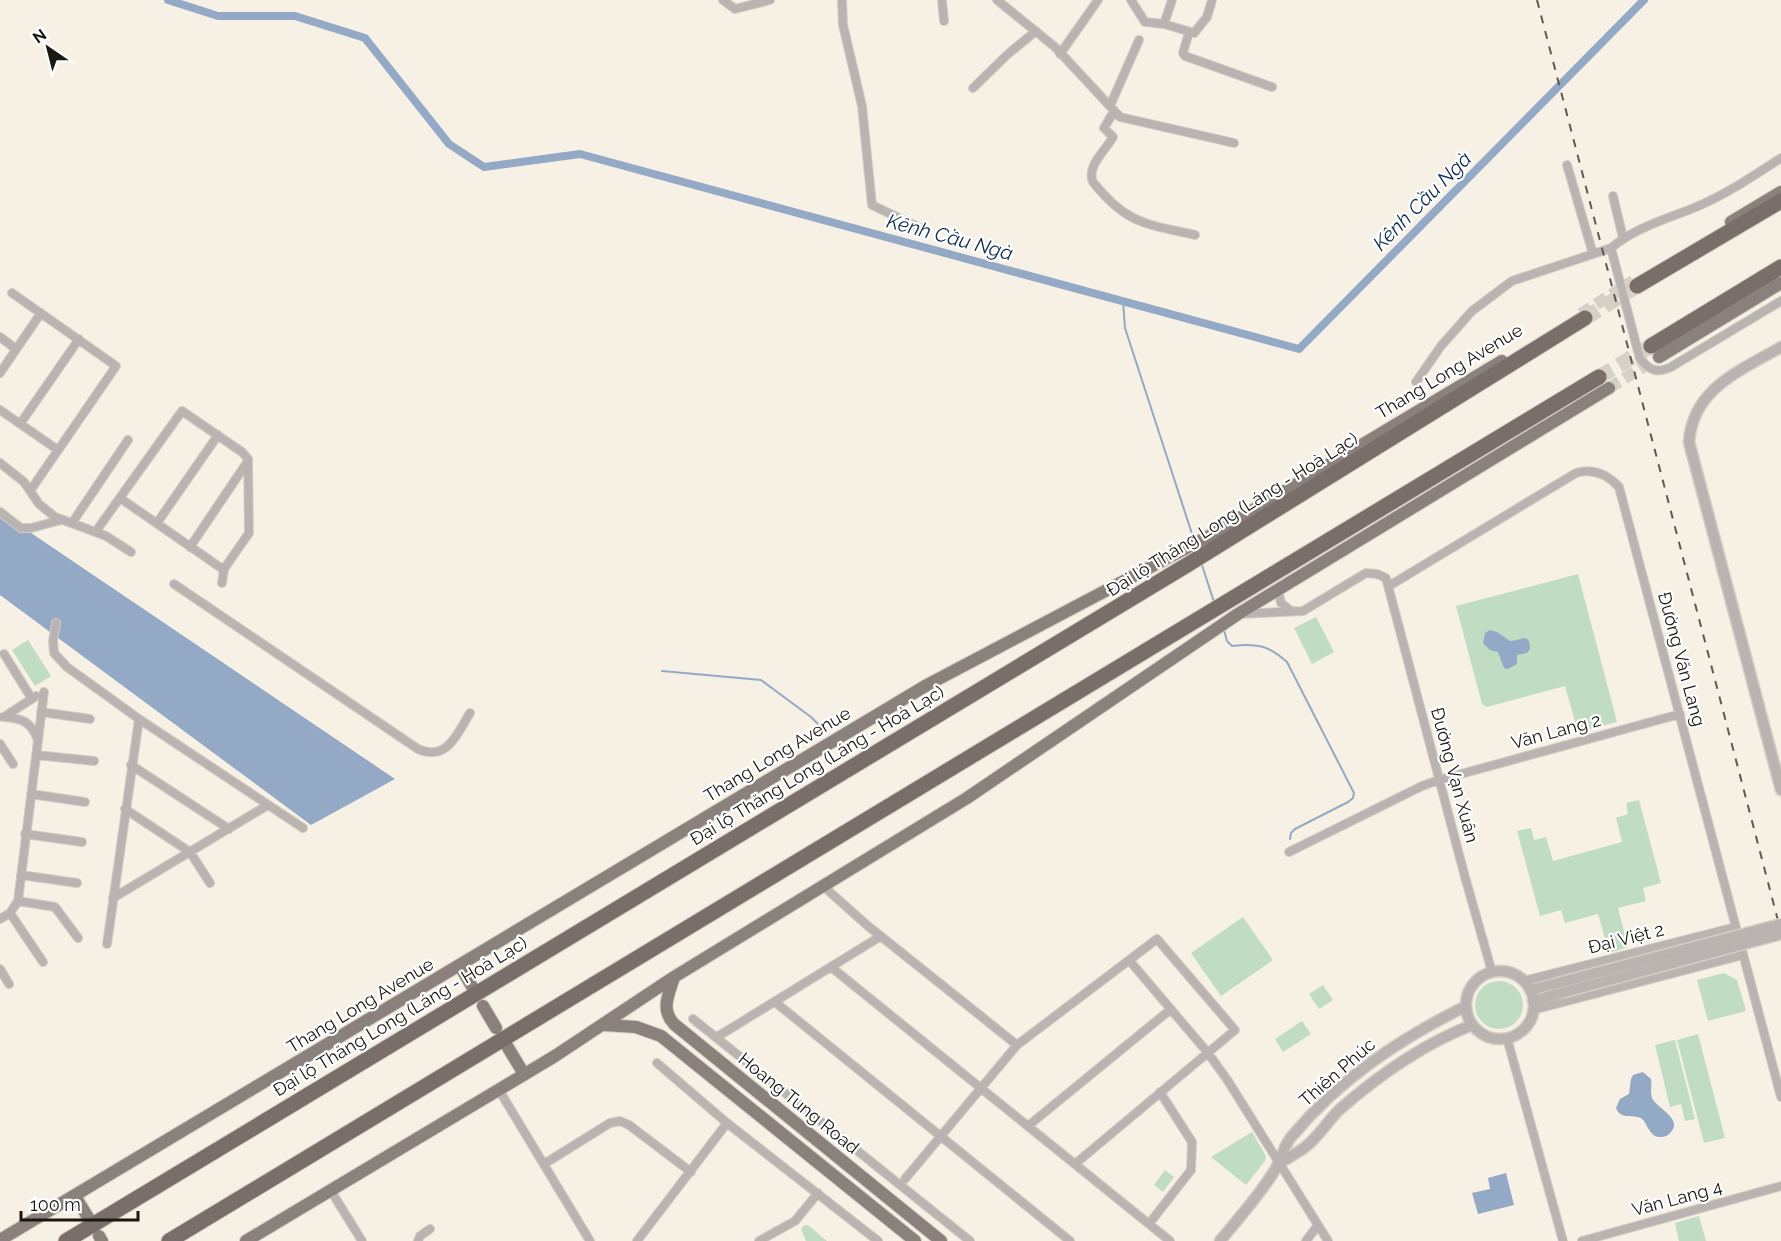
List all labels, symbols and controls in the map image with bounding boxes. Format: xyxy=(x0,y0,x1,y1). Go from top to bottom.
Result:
north arrow xyxy=(18,18,78,78)
text: N xyxy=(29,25,50,47)
water label: Kênh Cầu Ngà xyxy=(1368,147,1476,255)
water label: Kênh Cầu Ngà xyxy=(884,209,1016,265)
street label: Thang Long Avenue xyxy=(1372,319,1526,423)
street label: Đại lộ Thăng Long (Láng - Hoà Lạc) xyxy=(1102,428,1362,600)
street label: Đường Văn Lang xyxy=(1654,590,1710,728)
street label: Đại lộ Thăng Long (Láng - Hoà Lạc) xyxy=(686,681,948,849)
street label: Thang Long Avenue xyxy=(700,702,854,806)
street label: Đường Vạn Xuân xyxy=(1427,705,1483,845)
street label: Văn Lang 2 xyxy=(1509,709,1603,753)
street label: Đại Việt 2 xyxy=(1586,918,1666,958)
street label: Đại lộ Thăng Long (Láng - Hoà Lạc) xyxy=(269,932,531,1100)
street label: Thang Long Avenue xyxy=(283,953,437,1057)
street label: Thiên Phúc xyxy=(1295,1033,1379,1111)
street label: Hoang Tung Road xyxy=(735,1048,863,1158)
street label: Văn Lang 4 xyxy=(1630,1176,1725,1220)
scale bar xyxy=(21,1184,138,1222)
text: 100 m xyxy=(30,1194,81,1215)

